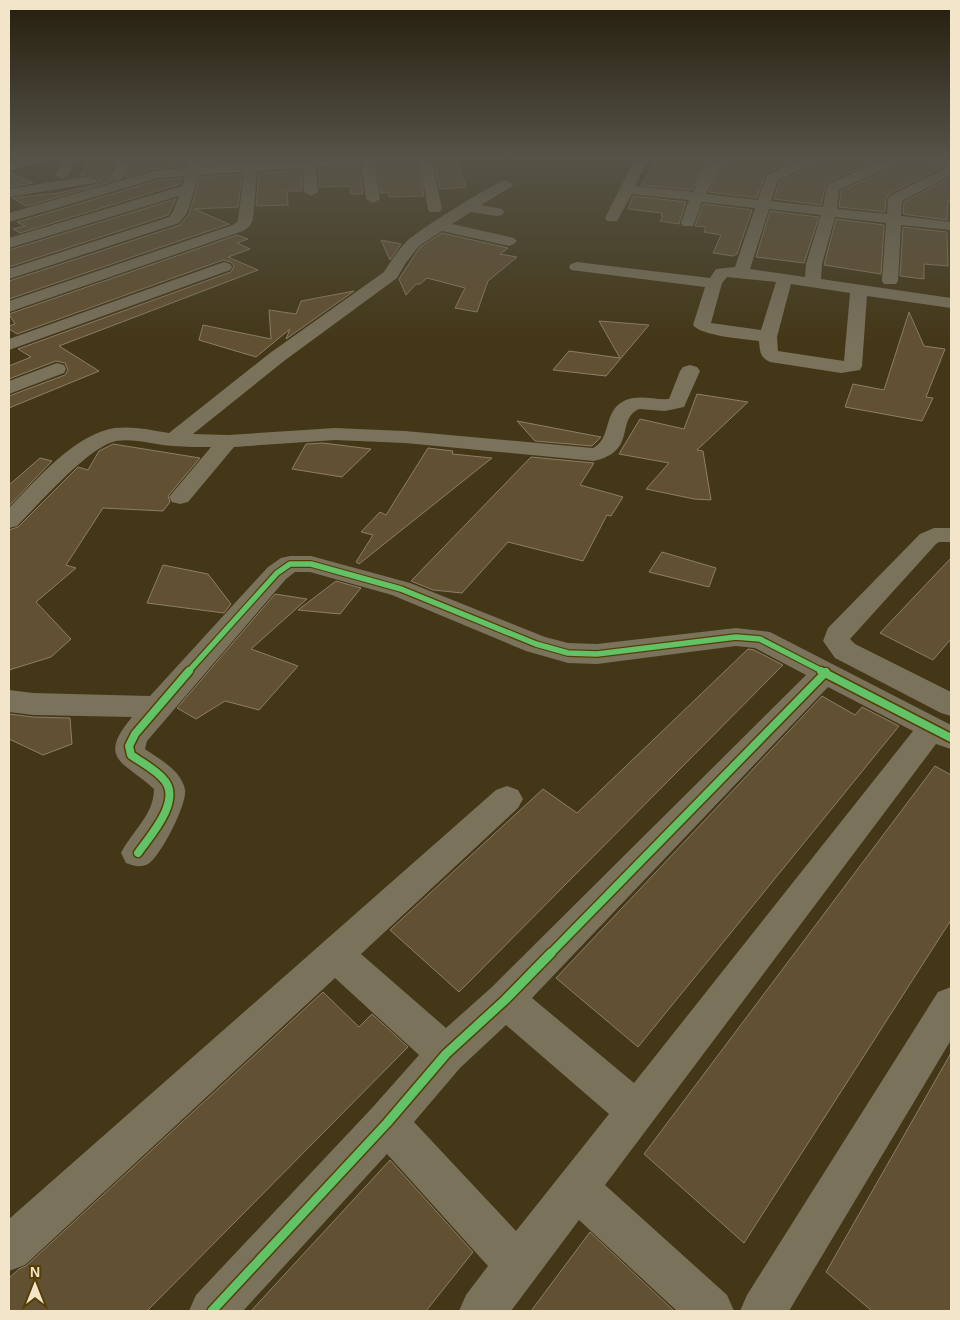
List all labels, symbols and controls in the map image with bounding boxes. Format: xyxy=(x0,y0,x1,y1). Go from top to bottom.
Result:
north arrow xyxy=(10,1260,60,1310)
text: N xyxy=(30,1264,40,1280)

